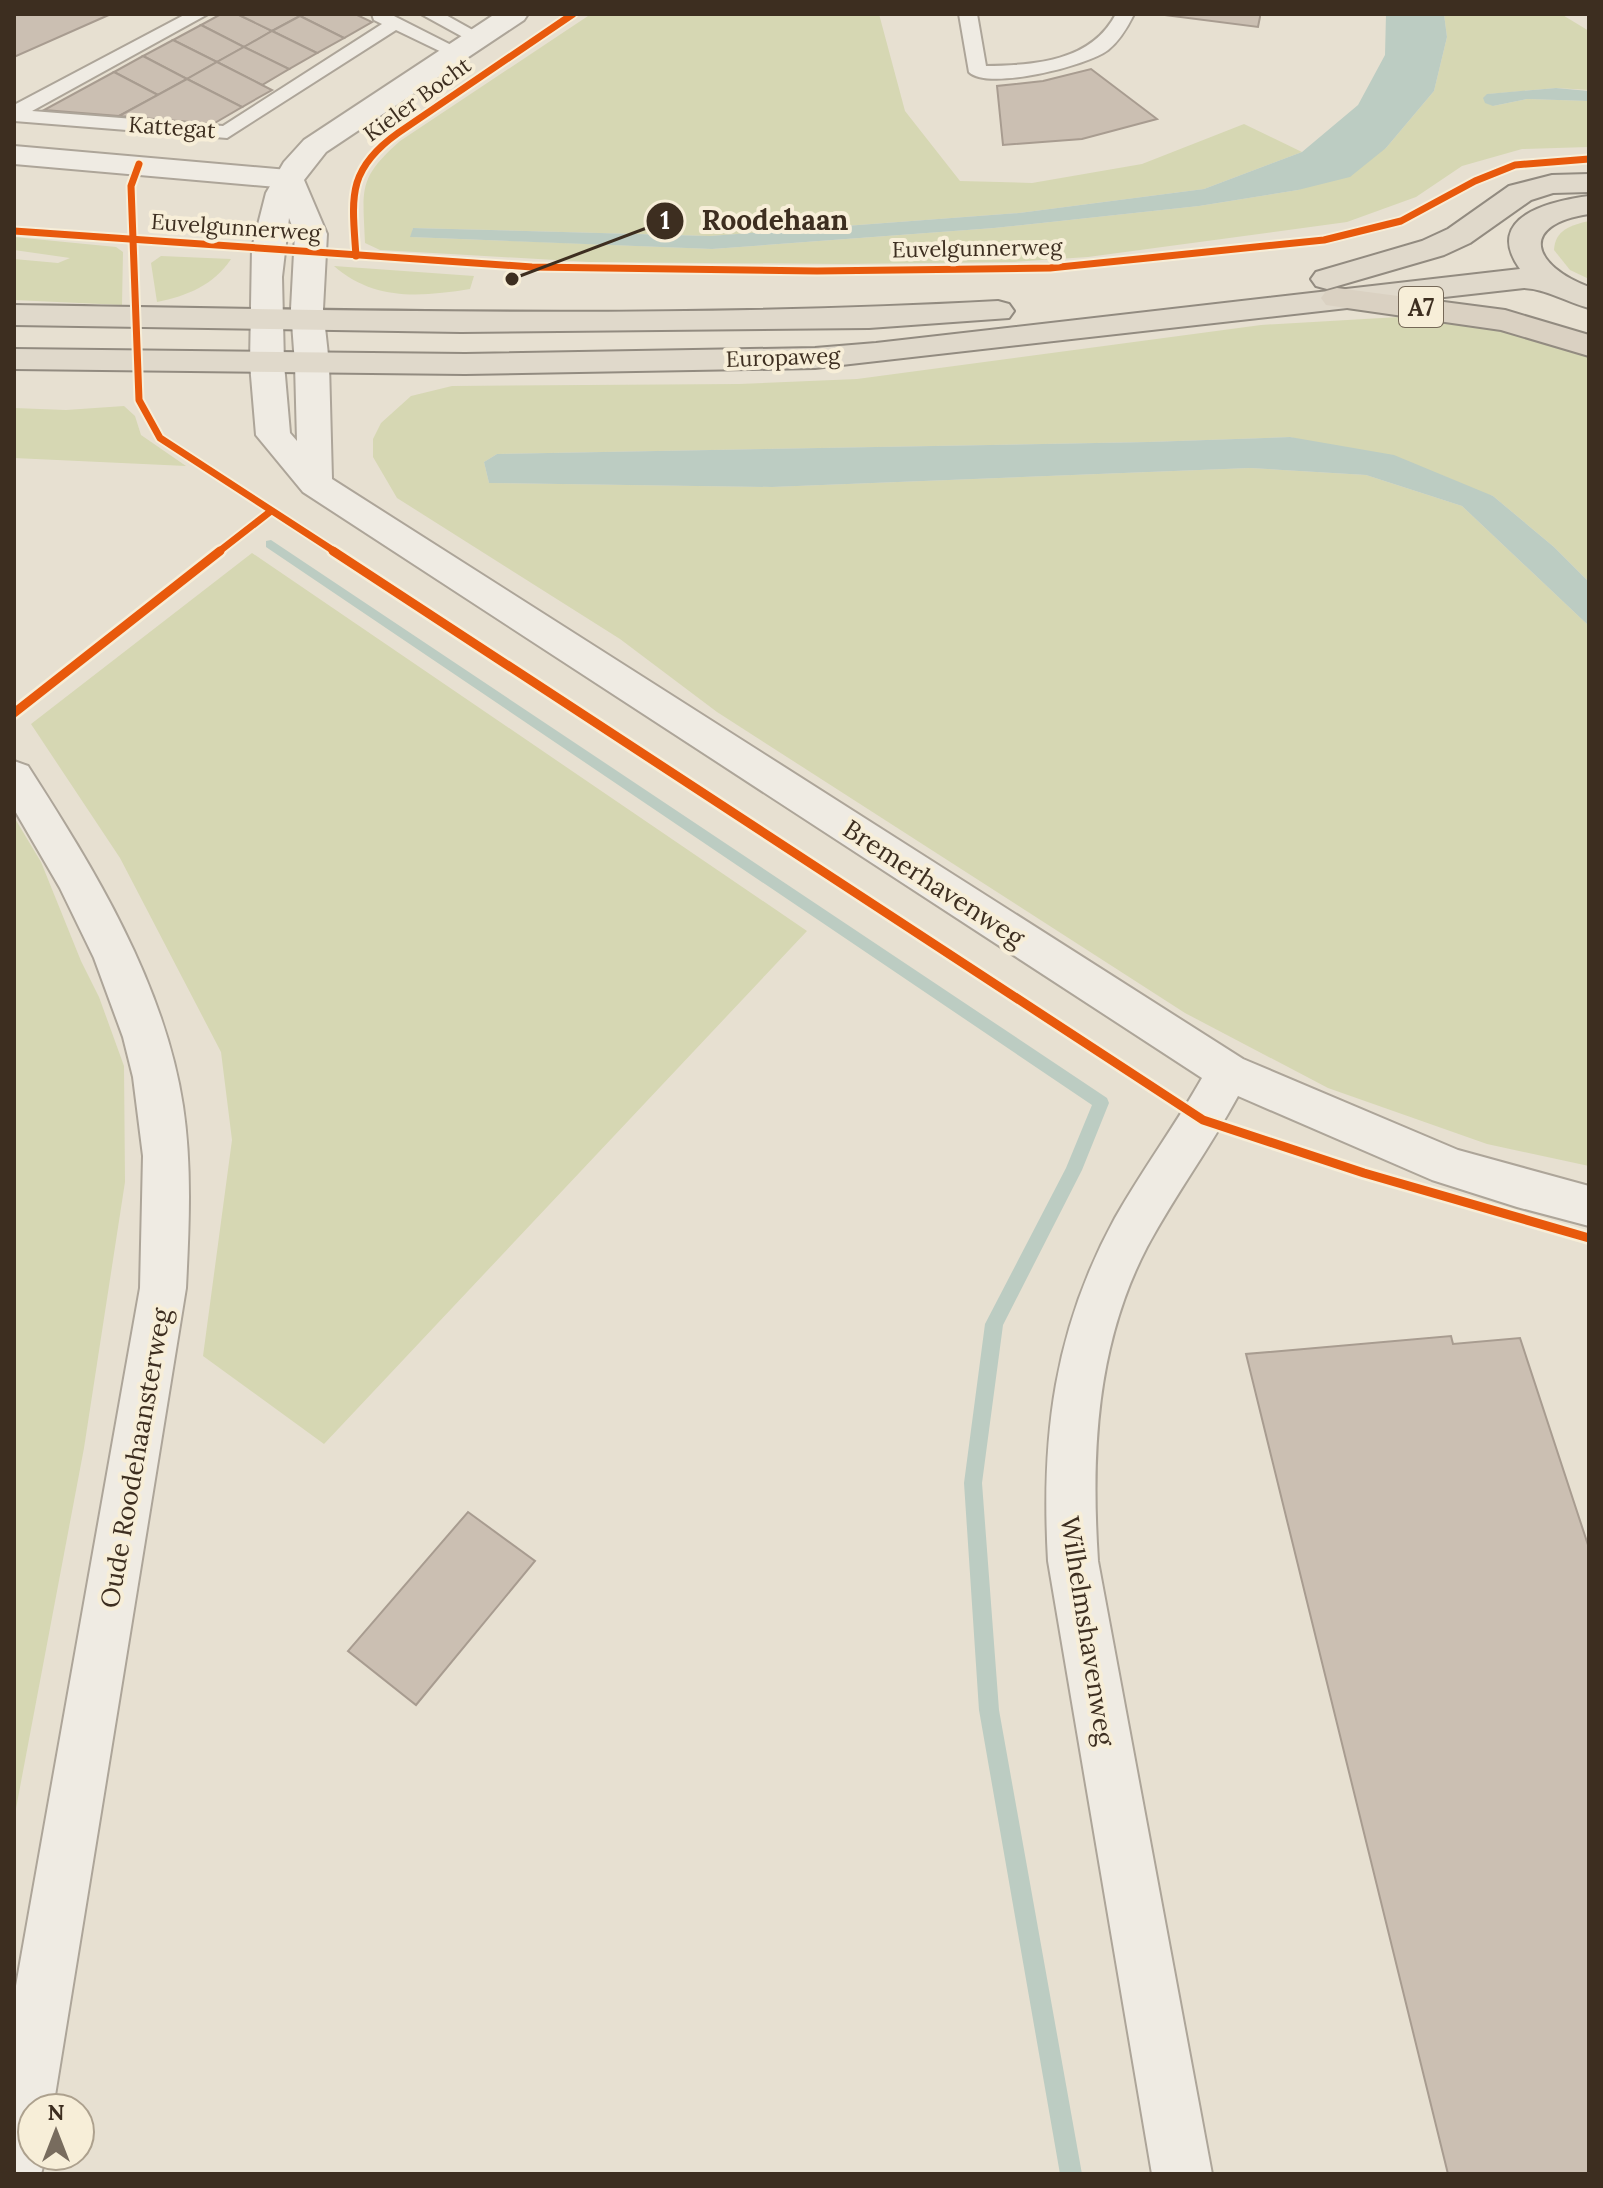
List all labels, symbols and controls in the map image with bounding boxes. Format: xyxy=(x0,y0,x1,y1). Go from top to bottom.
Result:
street label: Kieler Bocht xyxy=(358,50,477,147)
street label: Kattegat xyxy=(127,110,217,144)
callout: Roodehaan xyxy=(645,195,864,247)
text: Roodehaan xyxy=(702,202,849,238)
text: 1 xyxy=(660,205,670,236)
street label: Euvelgunnerweg xyxy=(150,207,323,247)
street label: Euvelgunnerweg xyxy=(892,232,1063,263)
road number: A7 xyxy=(1399,287,1443,327)
street label: Europaweg xyxy=(725,341,842,373)
street label: Bremerhavenweg xyxy=(837,812,1031,954)
street label: Oude Roodehaansterweg xyxy=(92,1305,178,1610)
street label: Wilhelmshavenweg xyxy=(1054,1514,1123,1749)
north arrow xyxy=(16,2092,96,2172)
text: N xyxy=(47,2098,65,2126)

